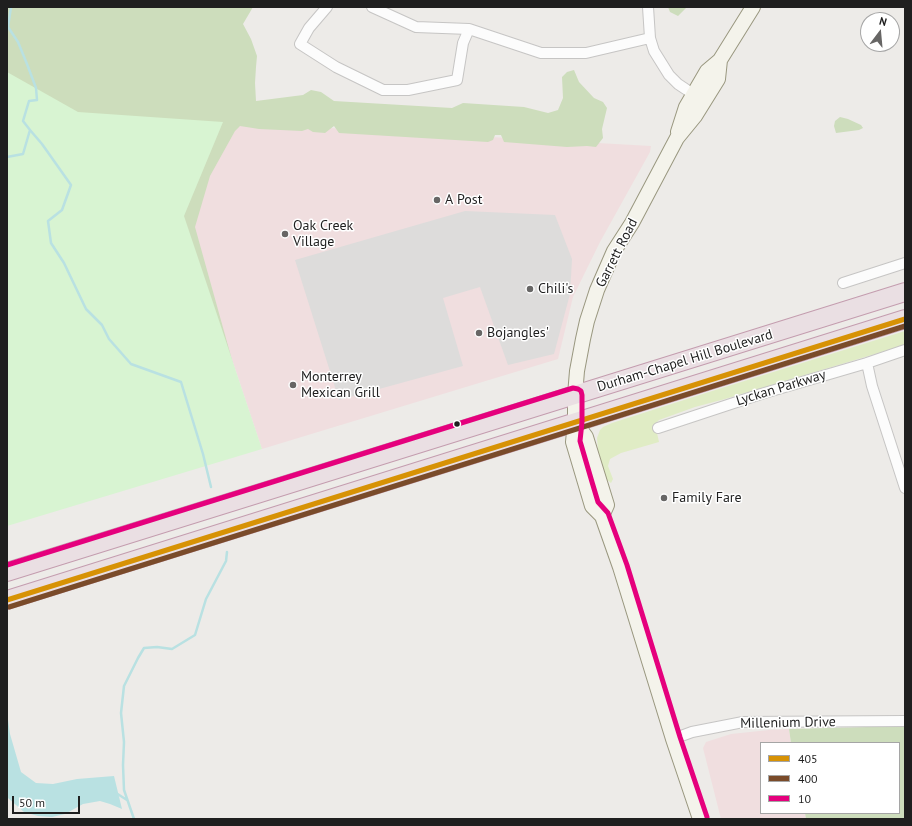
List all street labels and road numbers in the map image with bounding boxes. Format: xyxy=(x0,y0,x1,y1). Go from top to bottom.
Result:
street label: Garrett Road xyxy=(592,216,642,290)
street label: Durham-Chapel Hill Boulevard xyxy=(595,326,775,396)
street label: Lyckan Parkway xyxy=(734,366,828,410)
street label: Millenium Drive xyxy=(740,714,836,732)

